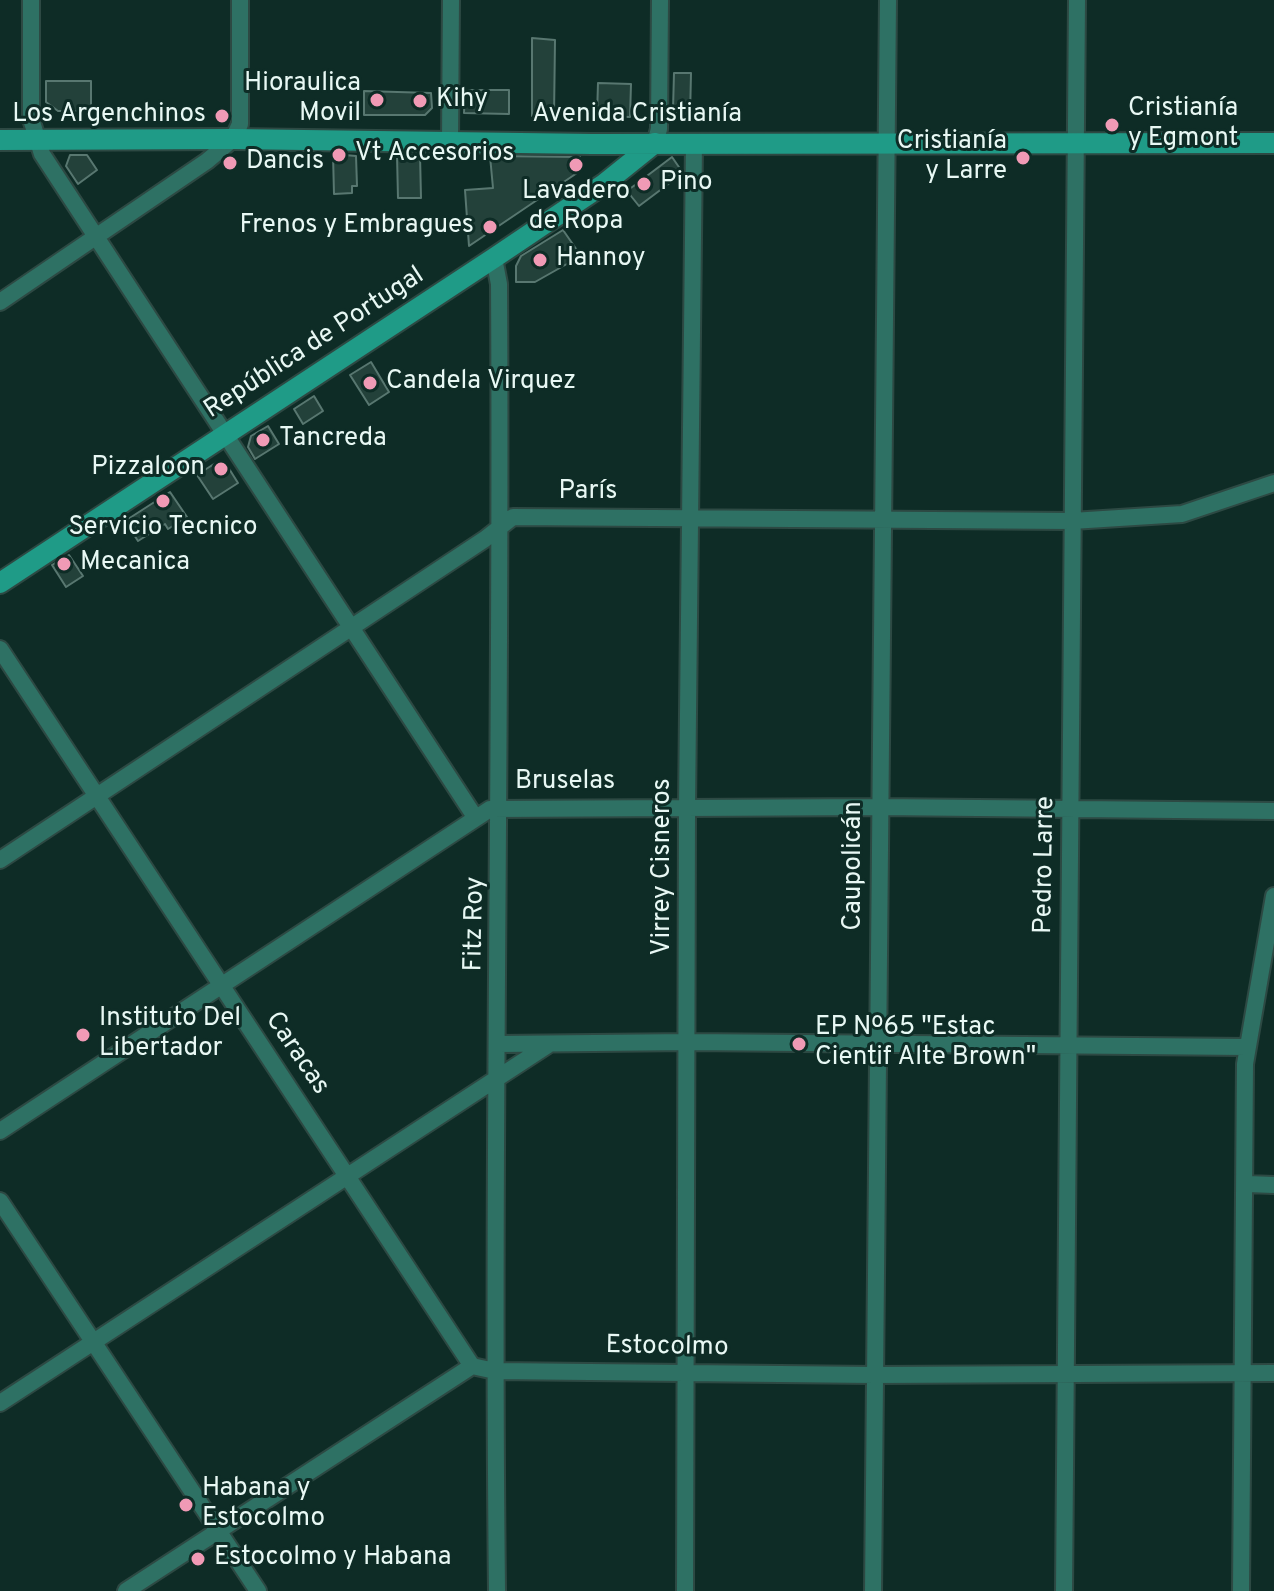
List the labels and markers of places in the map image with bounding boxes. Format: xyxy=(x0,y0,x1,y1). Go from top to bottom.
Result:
place label: Hioraulica Movil xyxy=(244,69,361,130)
place label: Kihy xyxy=(436,85,488,117)
marker: Hioraulica Movil xyxy=(368,91,386,109)
marker: Kihy xyxy=(411,92,429,110)
place label: Cristianía y Egmont xyxy=(1128,94,1238,156)
place label: Los Argenchinos xyxy=(12,100,206,132)
marker: Los Argenchinos xyxy=(213,107,231,125)
marker: Cristianía y Egmont xyxy=(1103,116,1121,134)
place label: Cristianía y Larre xyxy=(897,127,1007,188)
place label: Vt Accesorios xyxy=(355,139,515,171)
marker: Vt Accesorios xyxy=(330,146,348,164)
place label: Dancis xyxy=(246,147,324,179)
marker: Cristianía y Larre xyxy=(1014,149,1032,167)
marker: Dancis xyxy=(221,154,239,172)
marker: Lavadero de Ropa xyxy=(567,156,585,174)
place label: Pino xyxy=(660,168,713,200)
marker: Pino xyxy=(635,175,653,193)
place label: Lavadero de Ropa xyxy=(522,177,630,238)
place label: Frenos y Embragues xyxy=(240,211,474,243)
marker: Frenos y Embragues xyxy=(481,218,499,236)
place label: Hannoy xyxy=(556,244,646,276)
marker: Hannoy xyxy=(531,251,549,269)
place label: Candela Virquez xyxy=(386,367,576,399)
marker: Candela Virquez xyxy=(361,374,379,392)
place label: Tancreda xyxy=(279,424,387,456)
marker: Tancreda xyxy=(254,431,272,449)
place label: Pizzaloon xyxy=(91,453,205,485)
marker: Pizzaloon xyxy=(212,460,230,478)
marker: Servicio Tecnico xyxy=(154,492,172,510)
place label: Servicio Tecnico xyxy=(68,513,258,545)
place label: Mecanica xyxy=(80,548,190,580)
marker: Mecanica xyxy=(55,555,73,573)
place label: Instituto Del Libertador xyxy=(99,1004,241,1066)
place label: EP Nº65 "Estac Cientif Alte Brown" xyxy=(815,1013,1036,1074)
marker: Instituto Del Libertador xyxy=(74,1026,92,1044)
marker: EP Nº65 "Estac Cientif Alte Brown" xyxy=(790,1035,808,1053)
place label: Habana y Estocolmo xyxy=(202,1474,325,1536)
marker: Habana y Estocolmo xyxy=(177,1496,195,1514)
place label: Estocolmo y Habana xyxy=(214,1543,451,1575)
marker: Estocolmo y Habana xyxy=(189,1550,207,1568)

